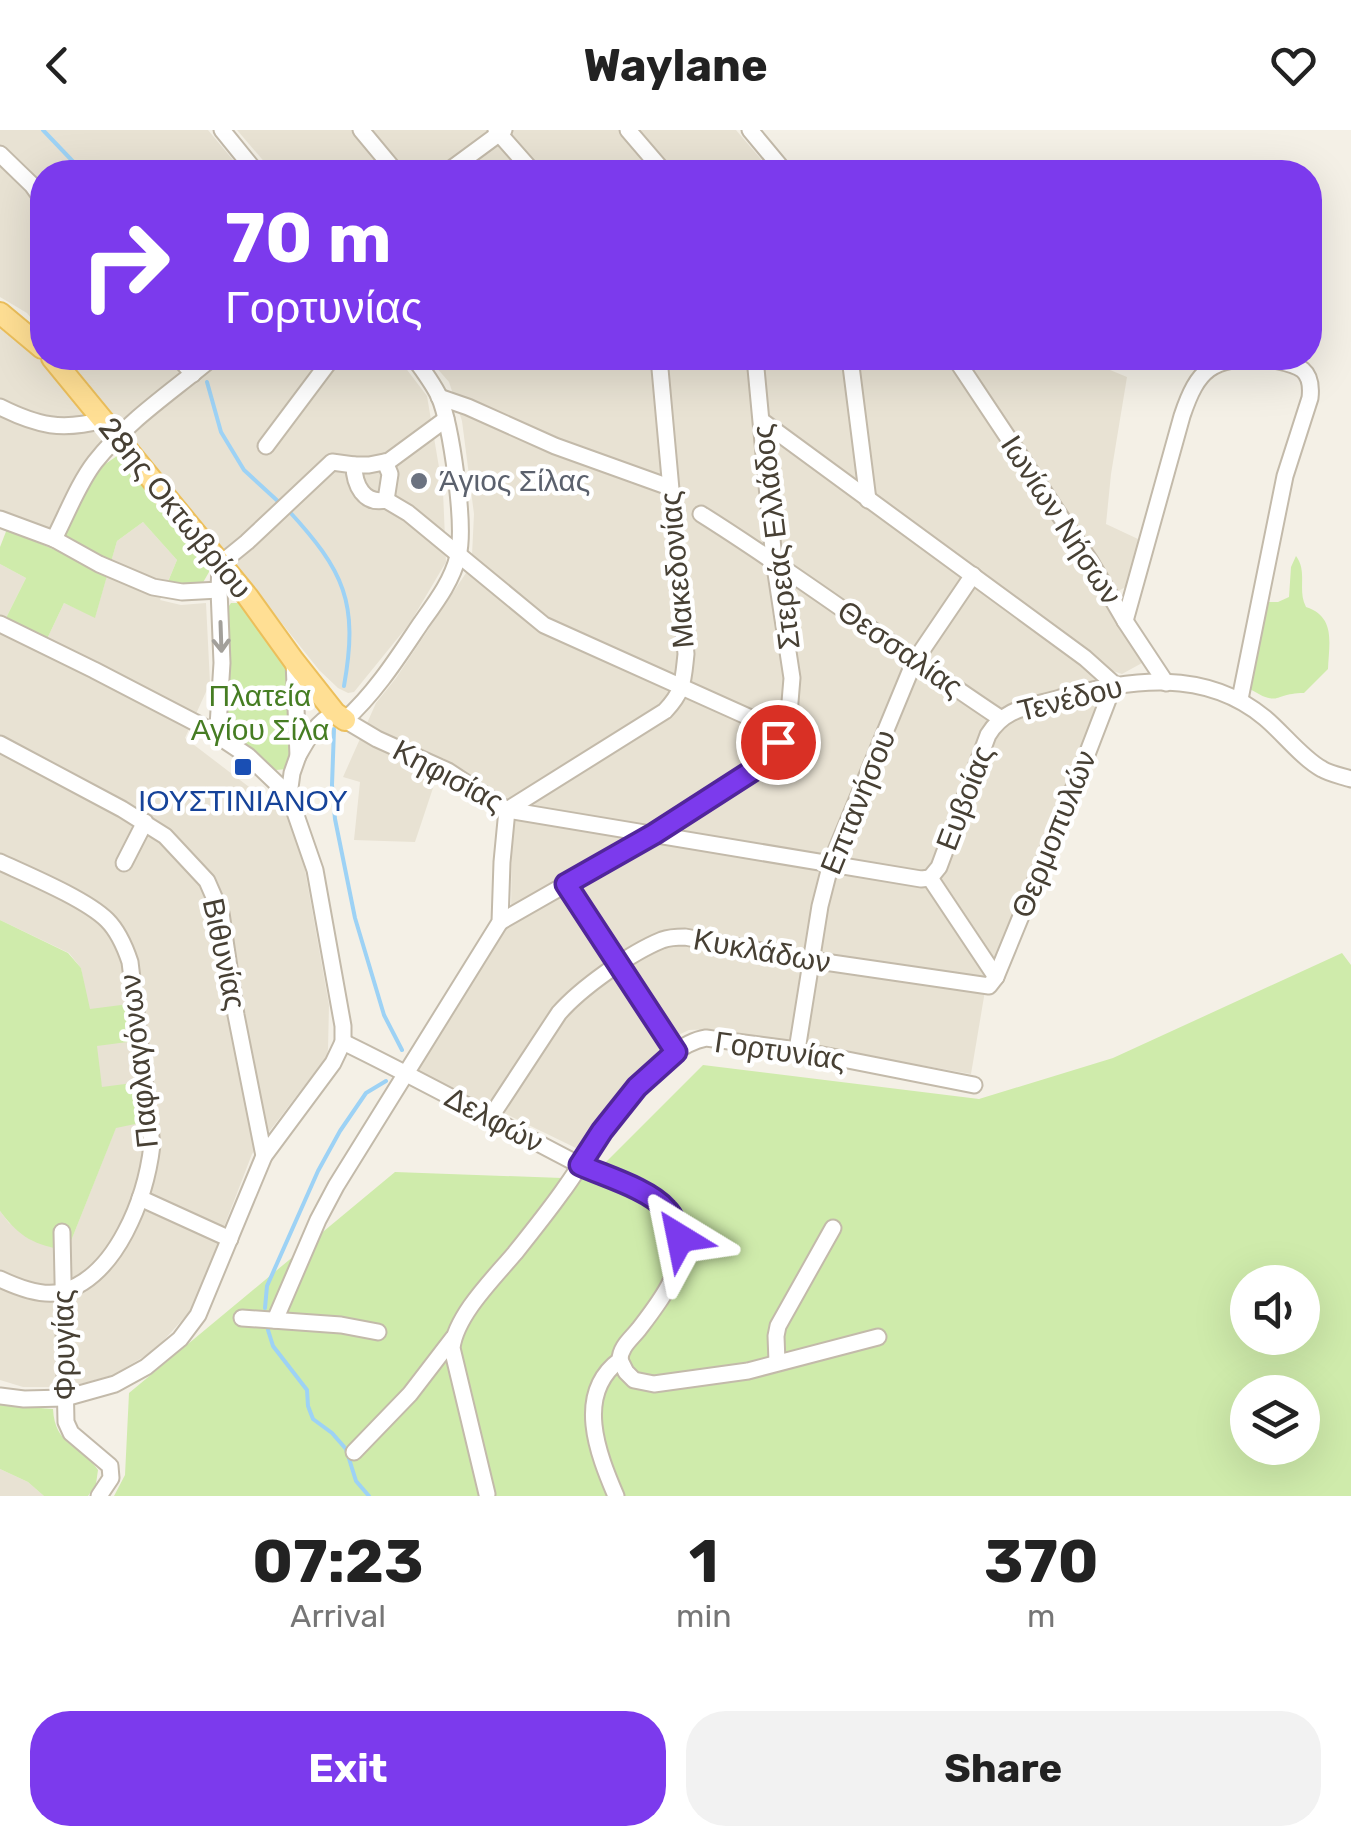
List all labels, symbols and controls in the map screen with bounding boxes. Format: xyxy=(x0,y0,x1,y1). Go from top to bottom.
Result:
icon: back xyxy=(30,38,85,93)
icon: heart xyxy=(1266,38,1321,93)
text: Waylane xyxy=(583,39,768,92)
text: 70 m xyxy=(225,197,392,280)
icon: right xyxy=(60,200,190,330)
text: Γορτυνίας xyxy=(225,281,422,334)
street label: 28ης Οκτωβρίου xyxy=(91,410,259,606)
street label: Στερεάς Ελλάδος xyxy=(744,422,808,652)
street label: Ιωνίων Νήσων xyxy=(993,429,1129,611)
place label: Άγιος Σίλας xyxy=(439,463,590,499)
marker: Άγιος Σίλας xyxy=(408,470,430,492)
street label: Μακεδονίας xyxy=(652,490,702,650)
street label: Θεσσαλίας xyxy=(830,593,970,705)
one-way arrow xyxy=(212,620,231,652)
street label: Τενέδου xyxy=(1014,669,1126,729)
park label: Πλατεία Αγίου Σίλα xyxy=(191,678,329,748)
pin xyxy=(736,700,821,785)
icon: arrive xyxy=(751,715,806,770)
street label: Επτανήσου xyxy=(813,724,903,880)
street label: Κηφισίας xyxy=(387,732,509,820)
street label: Ευβοίας xyxy=(929,741,1001,855)
street label: Θερμοπυλών xyxy=(1004,745,1104,923)
marker: ΙΟΥΣΤΙΝΙΑΝΟΥ xyxy=(232,756,254,778)
place label: ΙΟΥΣΤΙΝΙΑΝΟΥ xyxy=(138,783,348,819)
street label: Βιθυνίας xyxy=(195,895,253,1013)
street label: Κυκλάδων xyxy=(691,921,833,981)
street label: Παφλαγόνων xyxy=(112,972,166,1150)
street label: Γορτυνίας xyxy=(712,1024,848,1078)
street label: Δελφών xyxy=(439,1079,549,1161)
position arrow xyxy=(628,1186,732,1290)
map controls xyxy=(1230,1265,1320,1465)
button: sound xyxy=(1230,1265,1320,1355)
street label: Φρυγίας xyxy=(45,1289,83,1401)
button: layers xyxy=(1230,1375,1320,1465)
text: 07:23 xyxy=(252,1526,424,1597)
text: 1 xyxy=(689,1526,719,1597)
text: 370 xyxy=(984,1526,1099,1597)
text: Arrival xyxy=(290,1597,386,1635)
text: min xyxy=(676,1597,732,1635)
text: m xyxy=(1027,1597,1055,1635)
button: Exit xyxy=(30,1711,666,1826)
button: Share xyxy=(686,1711,1321,1826)

